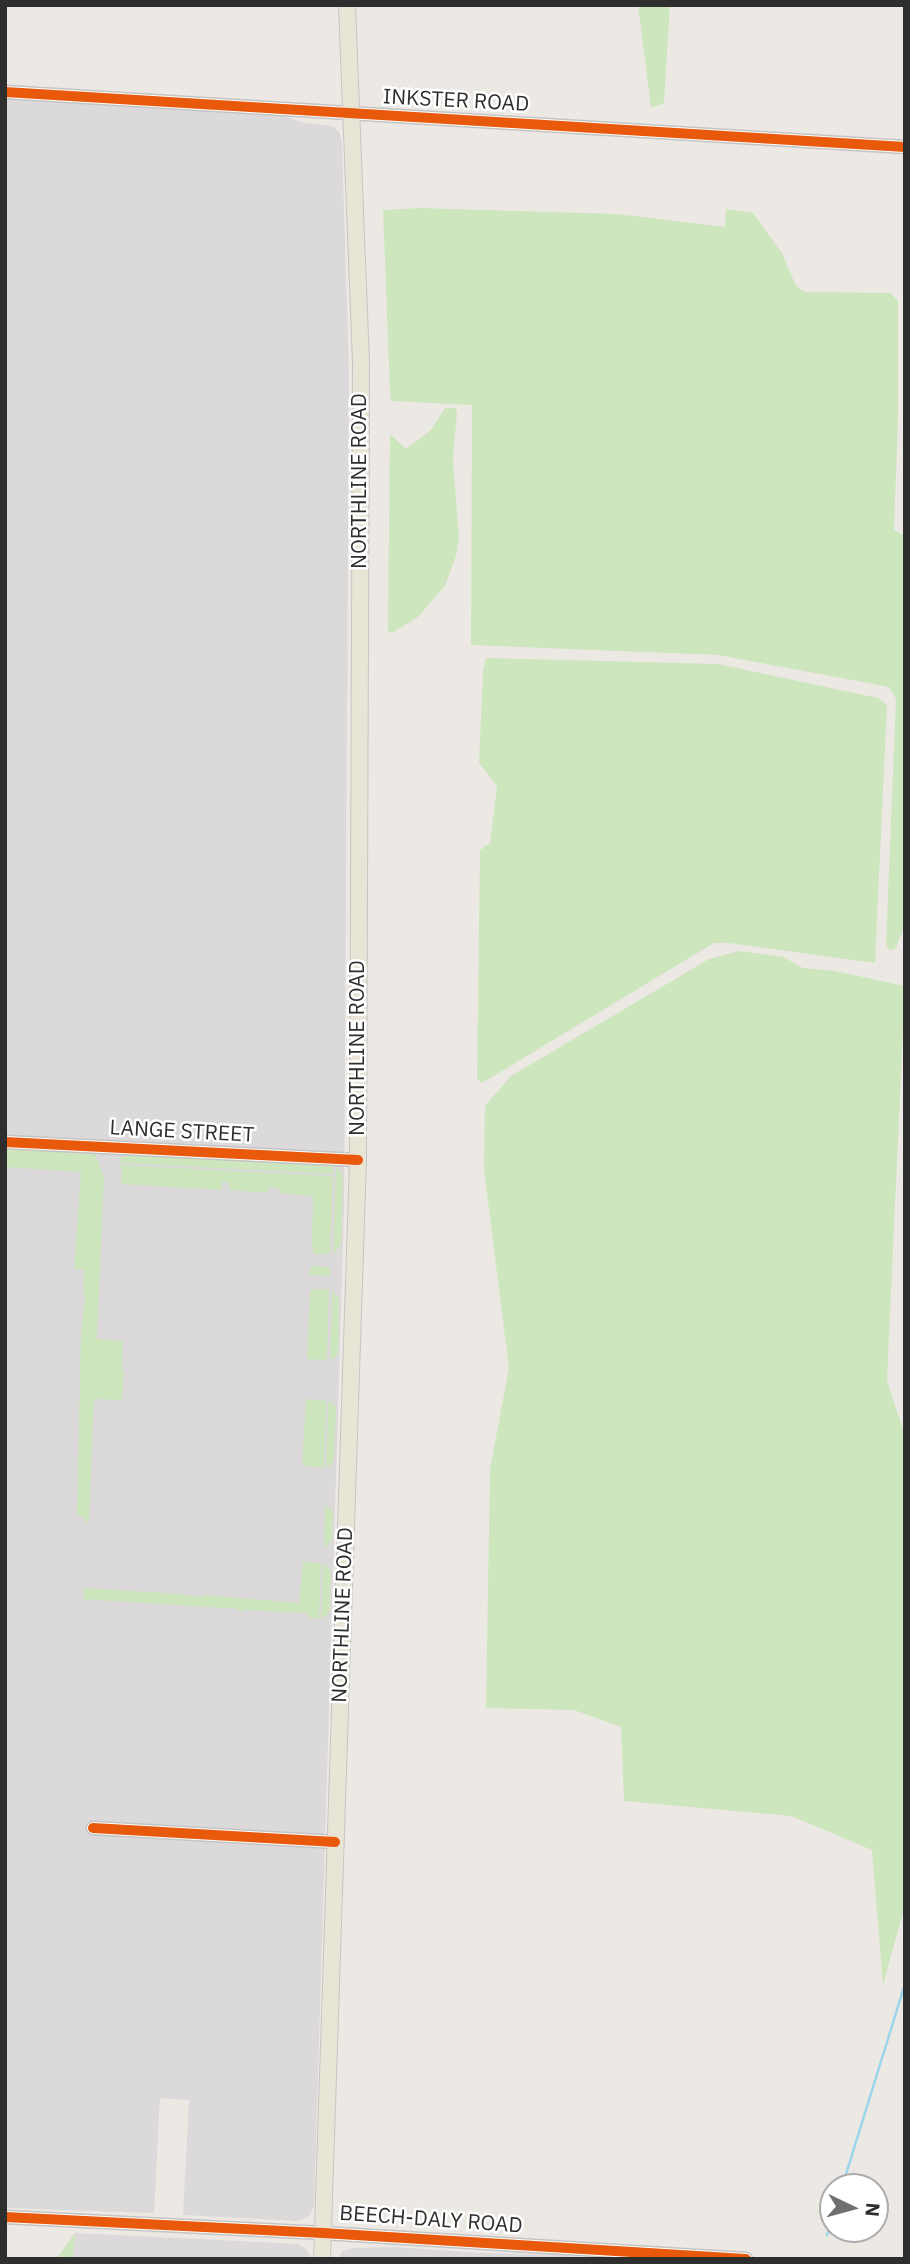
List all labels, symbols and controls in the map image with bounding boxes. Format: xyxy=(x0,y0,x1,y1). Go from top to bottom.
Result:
street label: INKSTER ROAD xyxy=(382,85,530,117)
street label: NORTHLINE ROAD xyxy=(347,393,373,569)
street label: NORTHLINE ROAD xyxy=(345,960,371,1136)
street label: LANGE STREET xyxy=(109,1116,255,1148)
street label: NORTHLINE ROAD xyxy=(327,1527,359,1703)
north arrow xyxy=(819,2173,889,2243)
street label: BEECH-DALY ROAD xyxy=(339,2201,523,2239)
text: N xyxy=(860,2202,885,2218)

